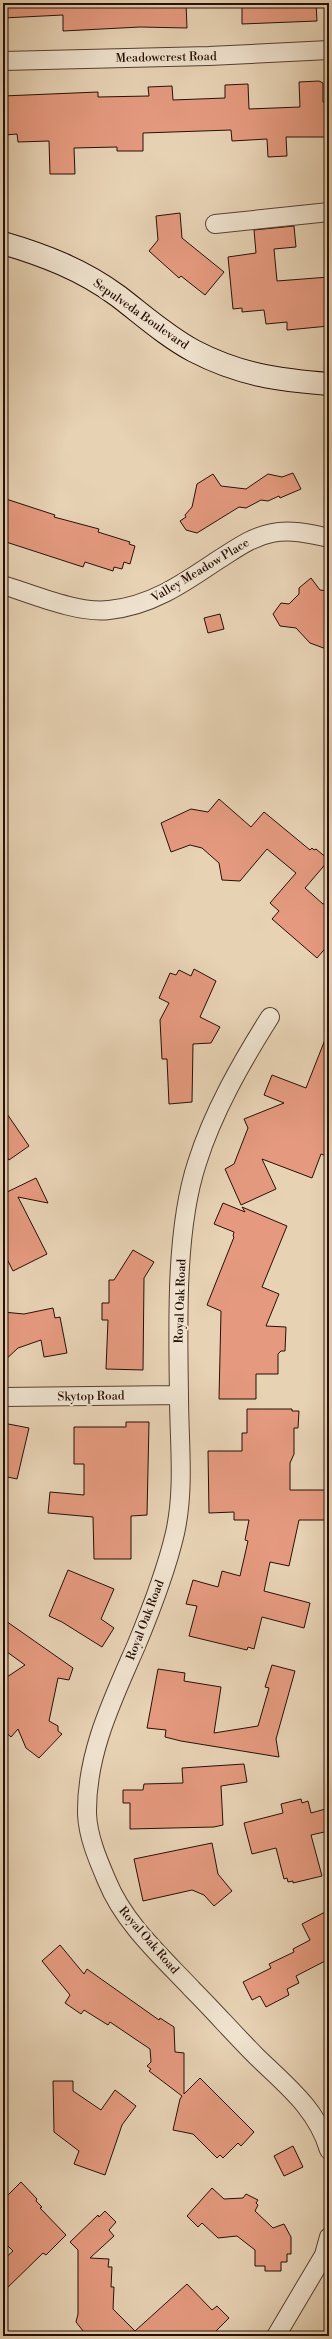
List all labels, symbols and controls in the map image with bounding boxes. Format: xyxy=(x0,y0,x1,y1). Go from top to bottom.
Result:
street label: Meadowcrest Road xyxy=(115,49,217,66)
street label: Sepulveda Boulevard xyxy=(90,276,191,353)
street label: Valley Meadow Place xyxy=(148,535,252,606)
street label: Royal Oak Road xyxy=(172,1258,189,1344)
street label: Skytop Road xyxy=(57,1388,125,1405)
street label: Royal Oak Road xyxy=(123,1578,168,1662)
street label: Royal Oak Road xyxy=(115,1903,182,1977)

